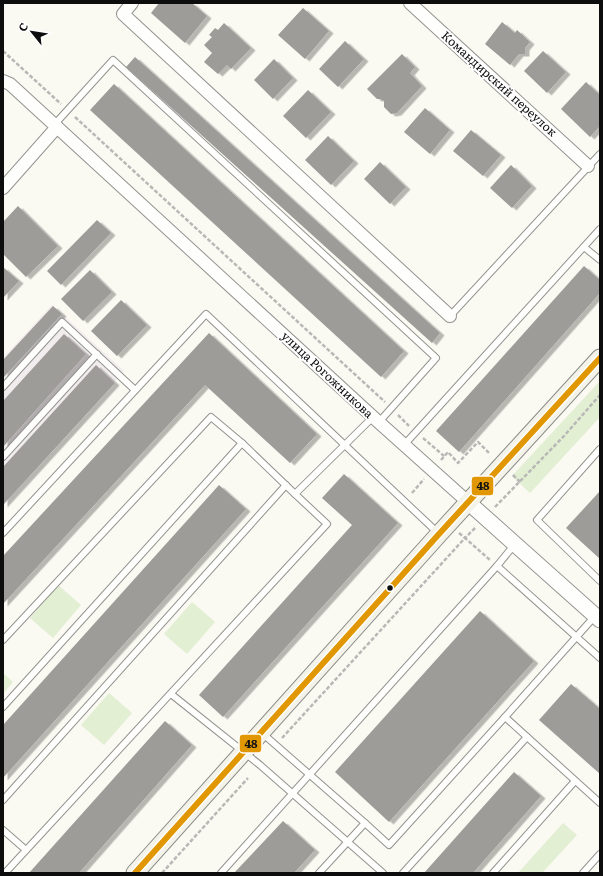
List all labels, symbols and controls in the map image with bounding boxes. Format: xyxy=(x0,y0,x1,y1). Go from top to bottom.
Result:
north arrow xyxy=(12,12,52,52)
text: С xyxy=(14,19,31,34)
street label: Командирский переулок xyxy=(438,26,561,140)
street label: улица Рогожникова xyxy=(278,327,378,422)
line badge: 48 xyxy=(471,476,494,496)
text: 48 xyxy=(476,477,490,493)
unlabelled marker xyxy=(385,583,395,593)
line badge: 48 xyxy=(239,734,262,753)
text: 48 xyxy=(244,735,258,751)

